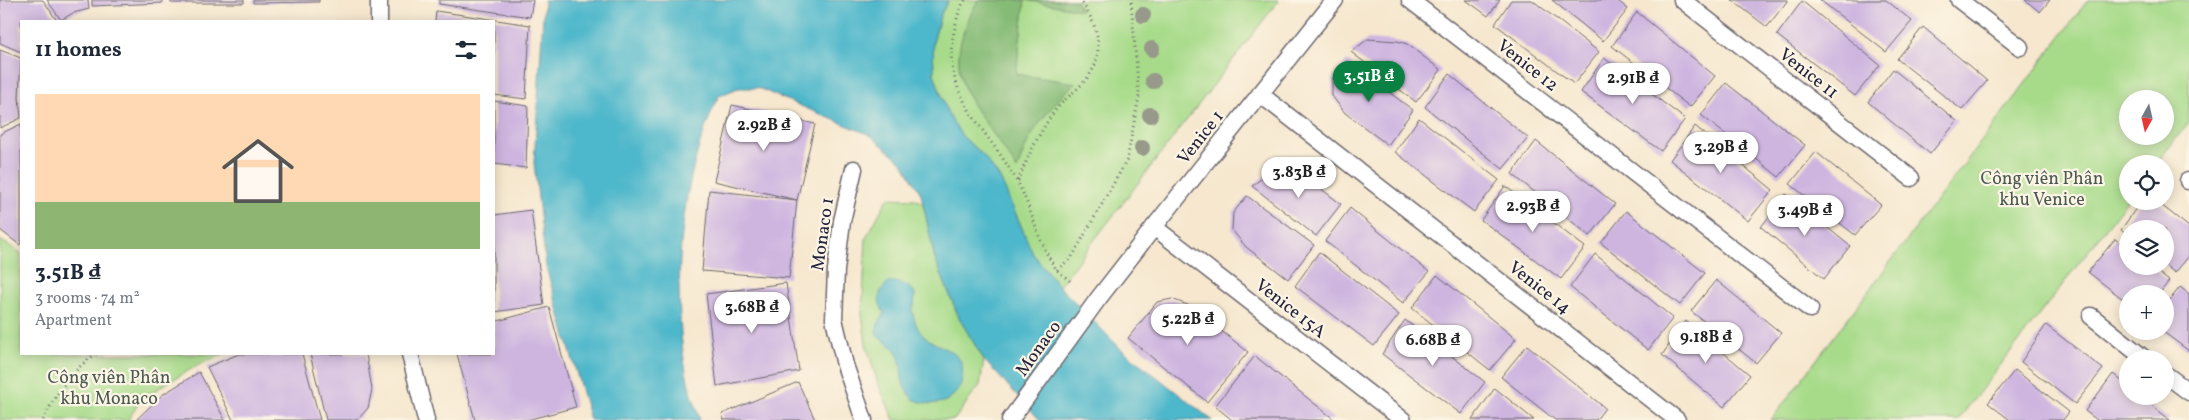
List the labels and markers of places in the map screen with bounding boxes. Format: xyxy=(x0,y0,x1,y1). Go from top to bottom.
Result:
pin: 3.51B ₫ xyxy=(1323,61,1415,103)
pin: 2.91B ₫ xyxy=(1587,62,1679,105)
pin: 2.92B ₫ xyxy=(718,110,810,152)
pin: 3.29B ₫ xyxy=(1675,132,1767,174)
pin: 3.83B ₫ xyxy=(1253,156,1345,199)
pin: 2.93B ₫ xyxy=(1487,190,1579,233)
pin: 3.49B ₫ xyxy=(1759,194,1851,237)
pin: 3.68B ₫ xyxy=(706,292,798,334)
pin: 5.22B ₫ xyxy=(1142,304,1234,346)
pin: 9.18B ₫ xyxy=(1660,322,1752,364)
pin: 6.68B ₫ xyxy=(1387,324,1479,367)

